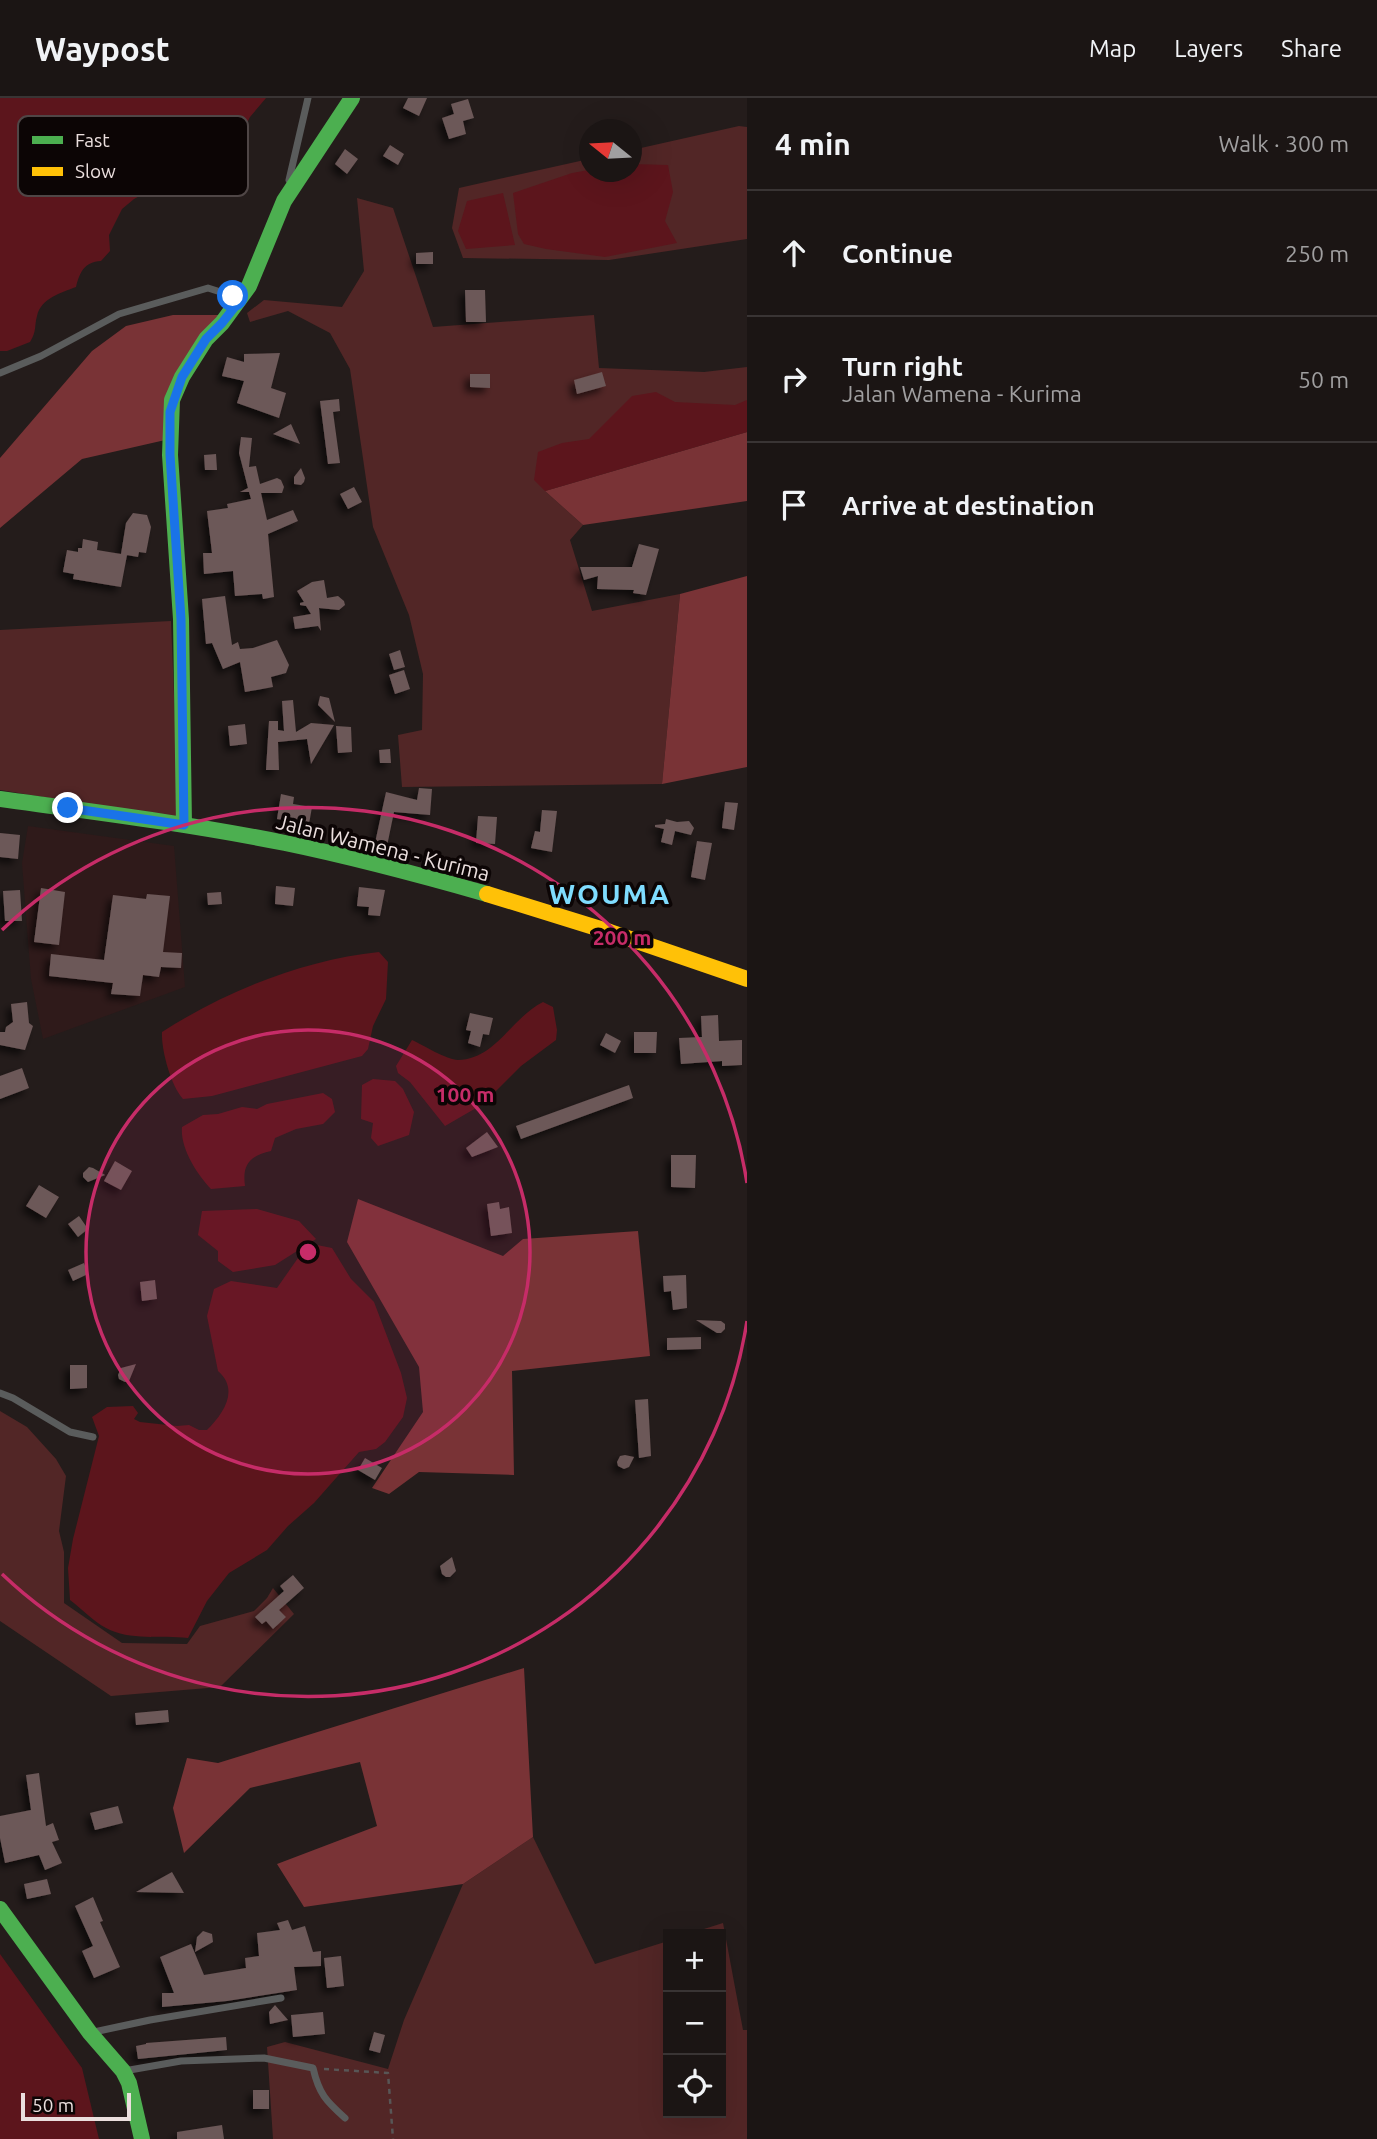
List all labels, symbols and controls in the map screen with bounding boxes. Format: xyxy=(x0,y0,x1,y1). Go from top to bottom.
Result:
text: Waypost xyxy=(35,30,170,67)
text: Map xyxy=(1089,35,1136,62)
text: Layers xyxy=(1174,35,1243,62)
text: Share xyxy=(1281,35,1342,62)
legend xyxy=(18,116,248,196)
north arrow xyxy=(579,119,642,182)
text: 4 min xyxy=(775,127,851,161)
text: Fast xyxy=(75,129,110,151)
text: Walk · 300 m xyxy=(1218,131,1349,156)
text: Slow xyxy=(75,160,116,182)
icon: ahead xyxy=(775,234,813,272)
text: Continue xyxy=(842,239,953,268)
text: 250 m xyxy=(1285,241,1349,266)
route start xyxy=(217,280,248,311)
text: Turn right xyxy=(842,352,963,381)
icon: right xyxy=(775,360,813,398)
text: 50 m xyxy=(1298,367,1349,392)
text: Jalan Wamena - Kurima xyxy=(842,381,1082,406)
icon: arrive xyxy=(775,486,813,524)
text: Arrive at destination xyxy=(842,491,1095,520)
route end xyxy=(52,792,83,823)
street label: Jalan Wamena - Kurima xyxy=(274,809,492,885)
district label: WOUMA xyxy=(549,878,671,909)
text: 200 m xyxy=(593,925,651,949)
text: 100 m xyxy=(436,1082,494,1106)
centre of rings xyxy=(296,1240,320,1264)
map controls xyxy=(663,1929,726,2118)
button: + xyxy=(663,1929,726,1992)
button: − xyxy=(663,1992,726,2055)
button: locate xyxy=(663,2055,726,2118)
scale bar xyxy=(21,2090,131,2122)
text: 50 m xyxy=(32,2094,74,2116)

